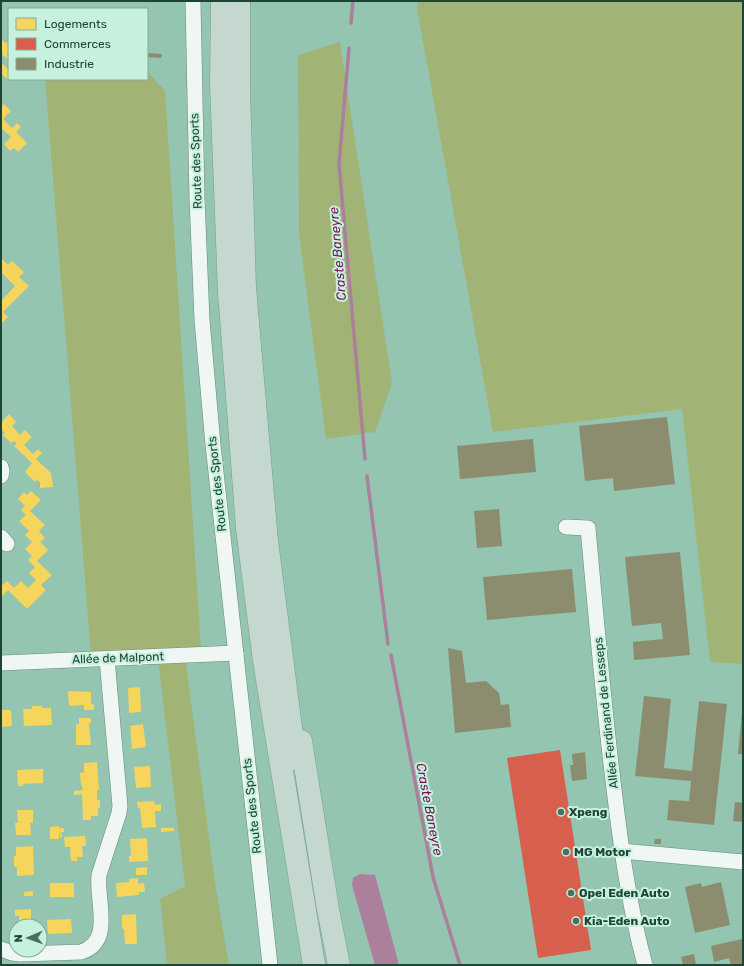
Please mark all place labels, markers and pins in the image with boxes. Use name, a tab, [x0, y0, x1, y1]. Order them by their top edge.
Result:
place label: Xpeng	[569, 805, 607, 819]
marker: Xpeng	[556, 807, 566, 817]
place label: MG Motor	[574, 845, 631, 859]
marker: MG Motor	[561, 847, 571, 857]
place label: Opel Eden Auto	[579, 886, 670, 900]
marker: Opel Eden Auto	[566, 888, 576, 898]
place label: Kia-Eden Auto	[584, 914, 670, 928]
marker: Kia-Eden Auto	[571, 916, 581, 926]

